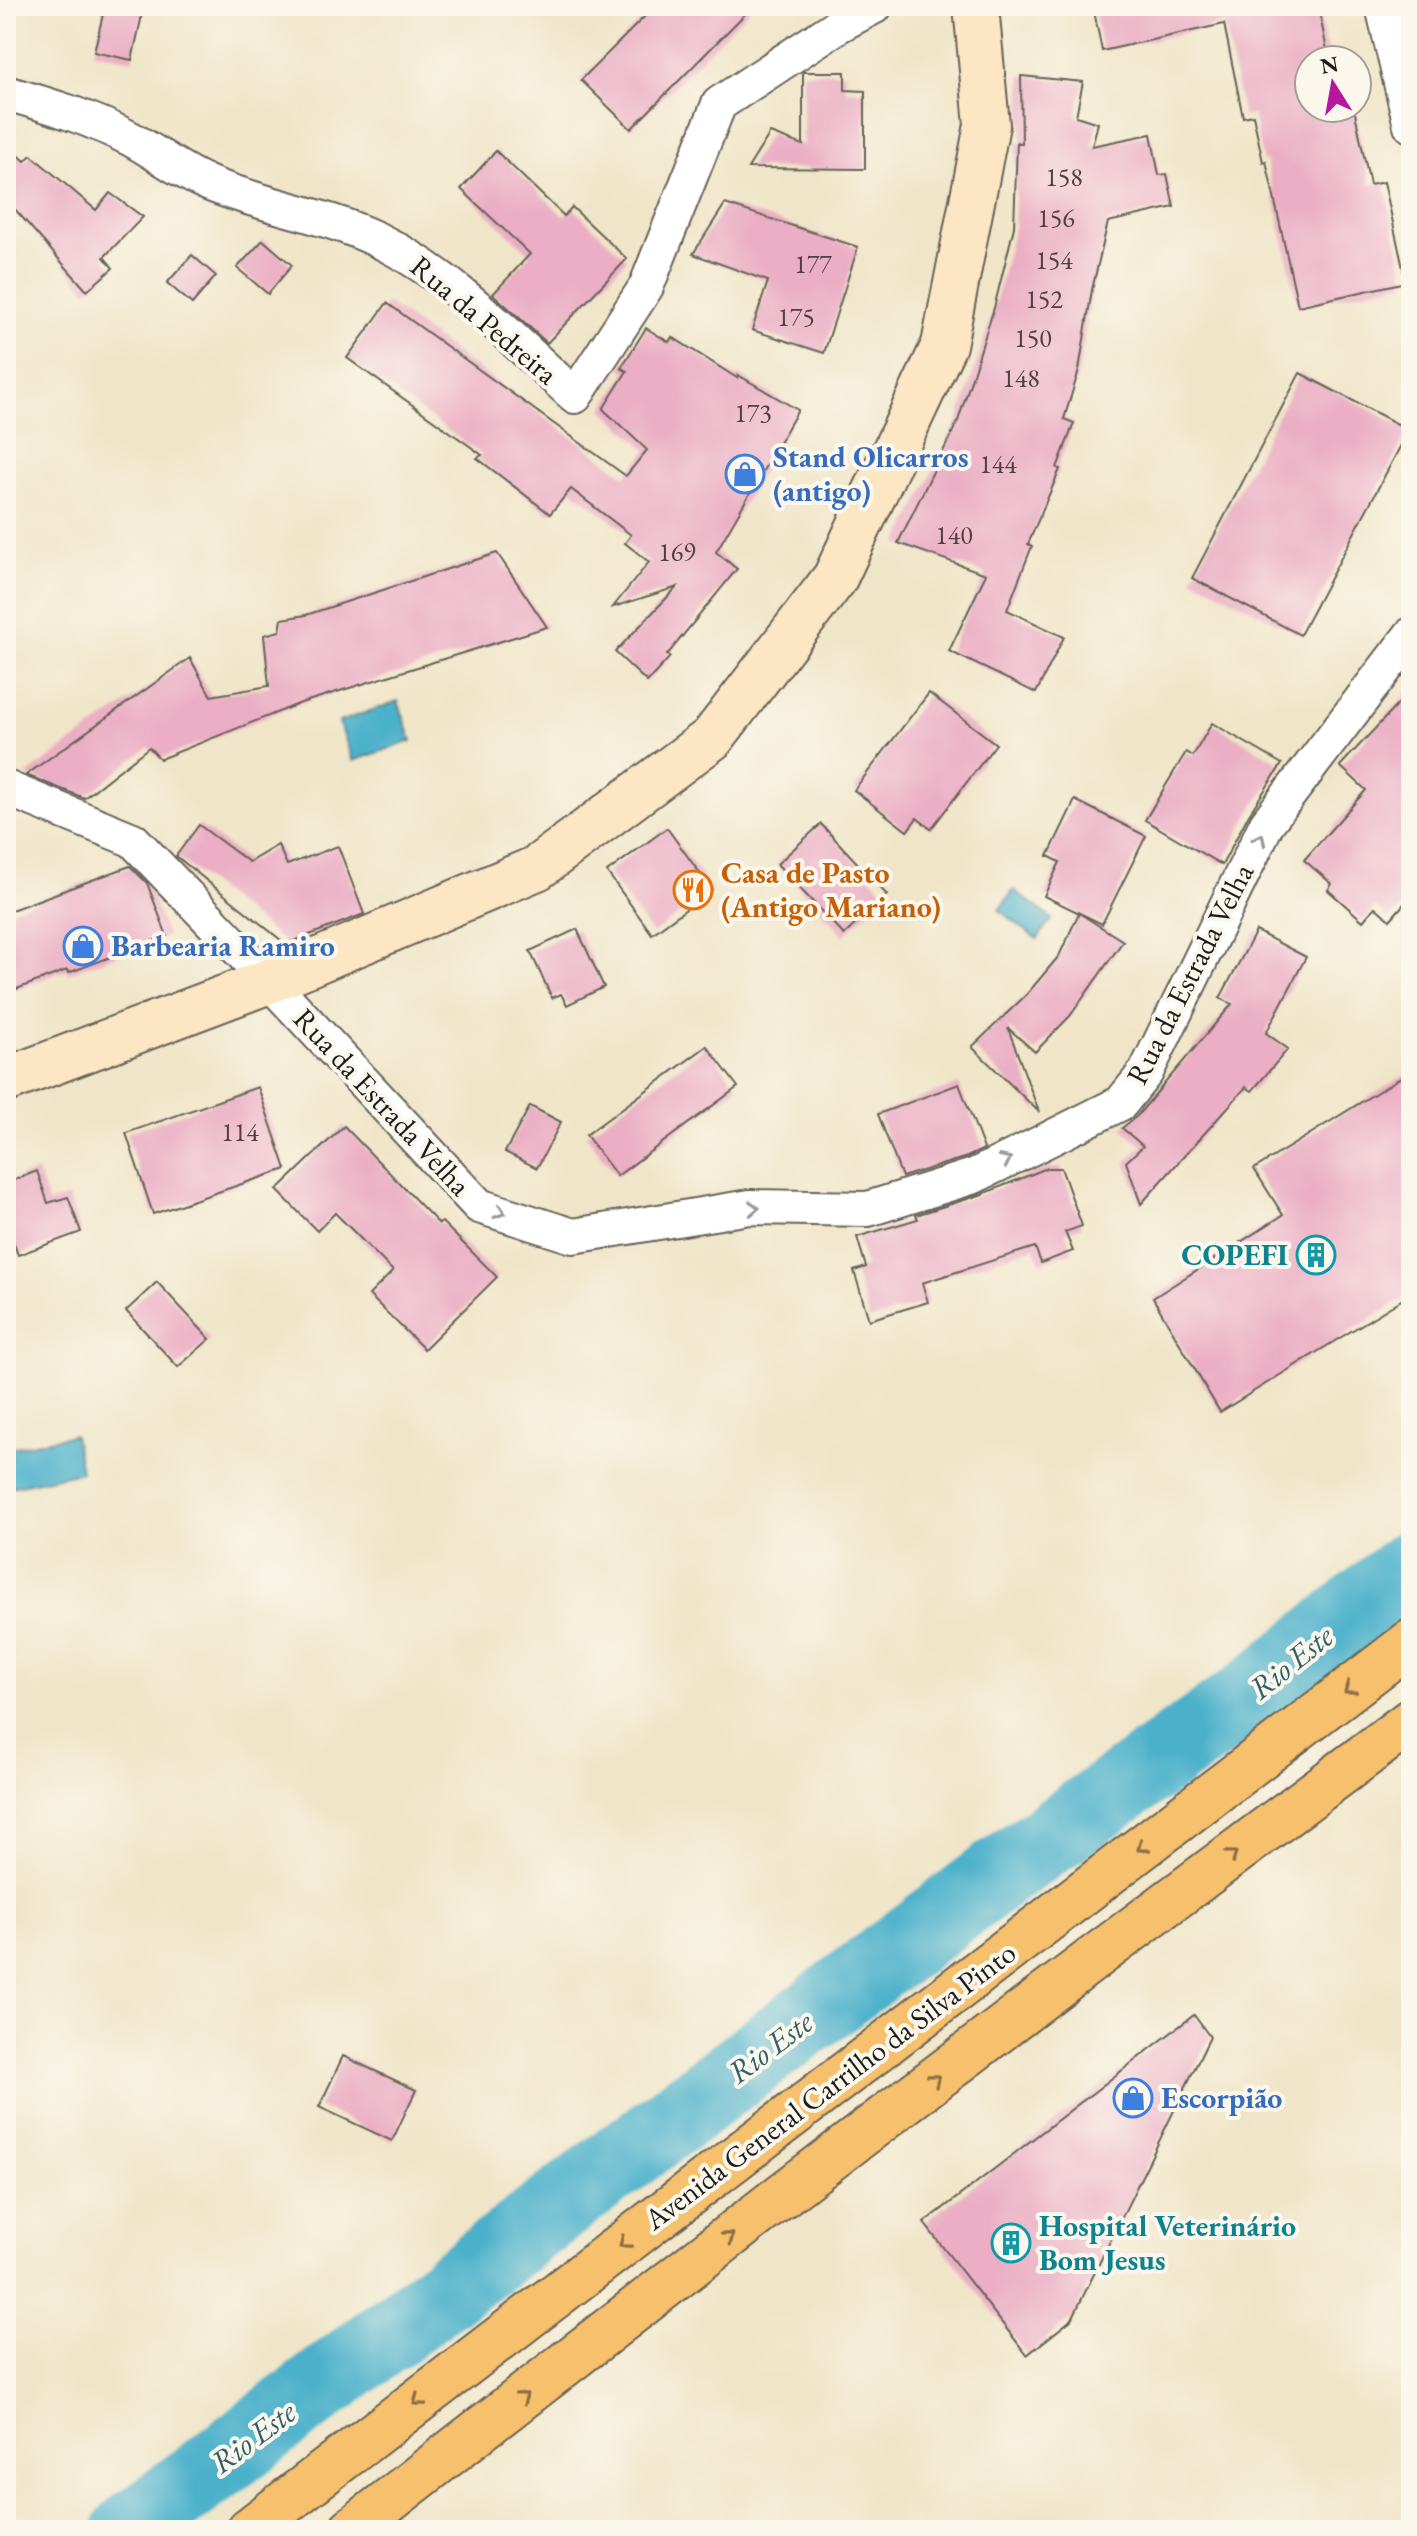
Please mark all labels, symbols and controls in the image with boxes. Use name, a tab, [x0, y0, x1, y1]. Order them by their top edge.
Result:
north arrow	[1293, 44, 1373, 124]
text: N	[1318, 49, 1341, 81]
house number: 158	[1045, 160, 1083, 194]
house number: 156	[1037, 201, 1075, 235]
house number: 154	[1035, 243, 1073, 277]
street label: Rua da Pedreira	[402, 246, 566, 393]
house number: 177	[794, 247, 832, 281]
house number: 152	[1025, 282, 1063, 316]
house number: 175	[777, 300, 815, 334]
house number: 150	[1014, 321, 1052, 355]
house number: 148	[1002, 361, 1040, 395]
house number: 173	[734, 396, 772, 430]
place label: Stand Olicarros (antigo)	[773, 437, 968, 510]
house number: 144	[979, 447, 1017, 481]
shop icon: Stand Olicarros (antigo)	[724, 453, 766, 495]
house number: 140	[935, 518, 973, 552]
house number: 169	[658, 535, 696, 569]
one-way arrow	[1250, 832, 1266, 847]
place label: Casa de Pasto (Antigo Mariano)	[721, 853, 941, 926]
street label: Rua da Estrada Velha	[1117, 857, 1262, 1091]
restaurant icon: Casa de Pasto (Antigo Mariano)	[672, 869, 714, 911]
shop icon: Barbearia Ramiro	[62, 925, 104, 967]
place label: Barbearia Ramiro	[111, 926, 335, 965]
street label: Rua da Estrada Velha	[285, 1000, 479, 1204]
house number: 114	[221, 1115, 259, 1149]
one-way arrow	[997, 1155, 1012, 1170]
one-way arrow	[748, 1199, 761, 1216]
one-way arrow	[492, 1203, 506, 1219]
building icon: COPEFI	[1295, 1234, 1337, 1276]
place label: COPEFI	[1181, 1235, 1288, 1274]
water label: Rio Este	[1240, 1615, 1343, 1709]
one-way arrow	[1343, 1680, 1358, 1694]
one-way arrow	[1137, 1838, 1151, 1852]
one-way arrow	[1223, 1850, 1238, 1864]
street label: Avenida General Carrilho da Silva Pinto	[635, 1933, 1023, 2239]
water label: Rio Este	[719, 2000, 822, 2093]
one-way arrow	[926, 2075, 941, 2089]
shop icon: Escorpião	[1112, 2077, 1154, 2119]
place label: Escorpião	[1161, 2078, 1282, 2117]
place label: Hospital Veterinário Bom Jesus	[1039, 2206, 1296, 2279]
building icon: Hospital Veterinário Bom Jesus	[990, 2222, 1032, 2264]
one-way arrow	[720, 2233, 735, 2247]
one-way arrow	[618, 2234, 633, 2248]
water label: Rio Este	[202, 2390, 305, 2483]
one-way arrow	[412, 2391, 426, 2405]
one-way arrow	[514, 2392, 529, 2406]

